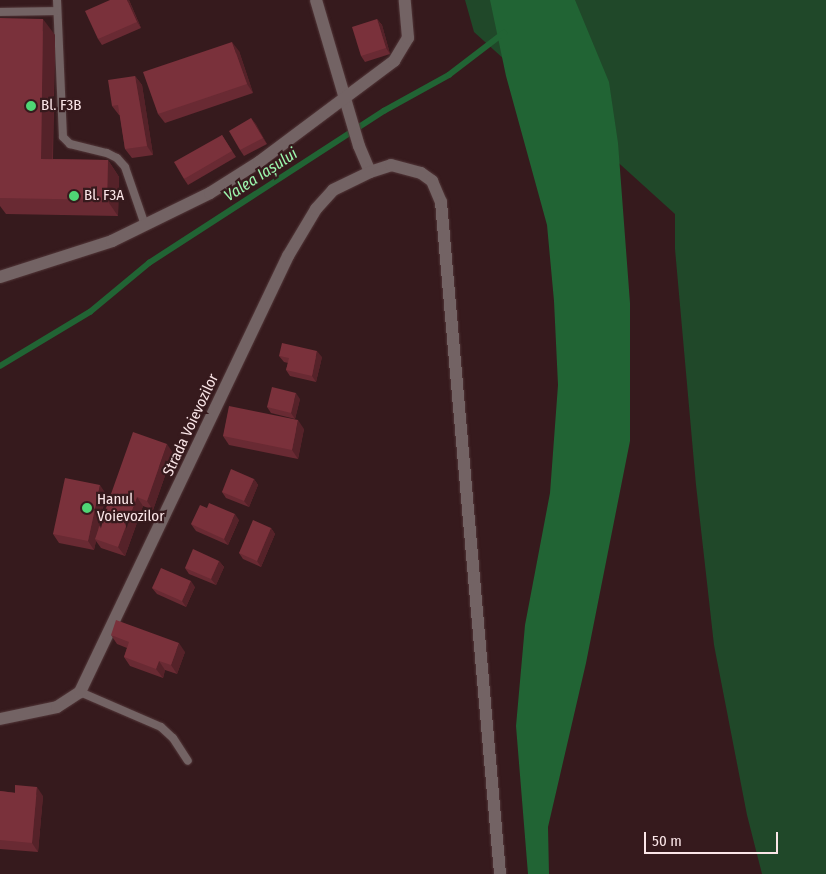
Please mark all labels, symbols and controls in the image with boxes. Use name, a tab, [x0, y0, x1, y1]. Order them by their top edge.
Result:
place label: Bl. F3B	[41, 97, 81, 115]
marker: Bl. F3B	[25, 100, 37, 112]
water label: Valea Iașului	[221, 144, 301, 206]
place label: Bl. F3A	[84, 187, 124, 205]
marker: Bl. F3A	[68, 190, 80, 202]
street label: Strada Voievozilor	[159, 371, 223, 479]
place label: Hanul Voievozilor	[97, 490, 164, 525]
marker: Hanul Voievozilor	[81, 502, 93, 514]
scale bar	[646, 822, 780, 854]
text: 50 m	[652, 832, 682, 850]

